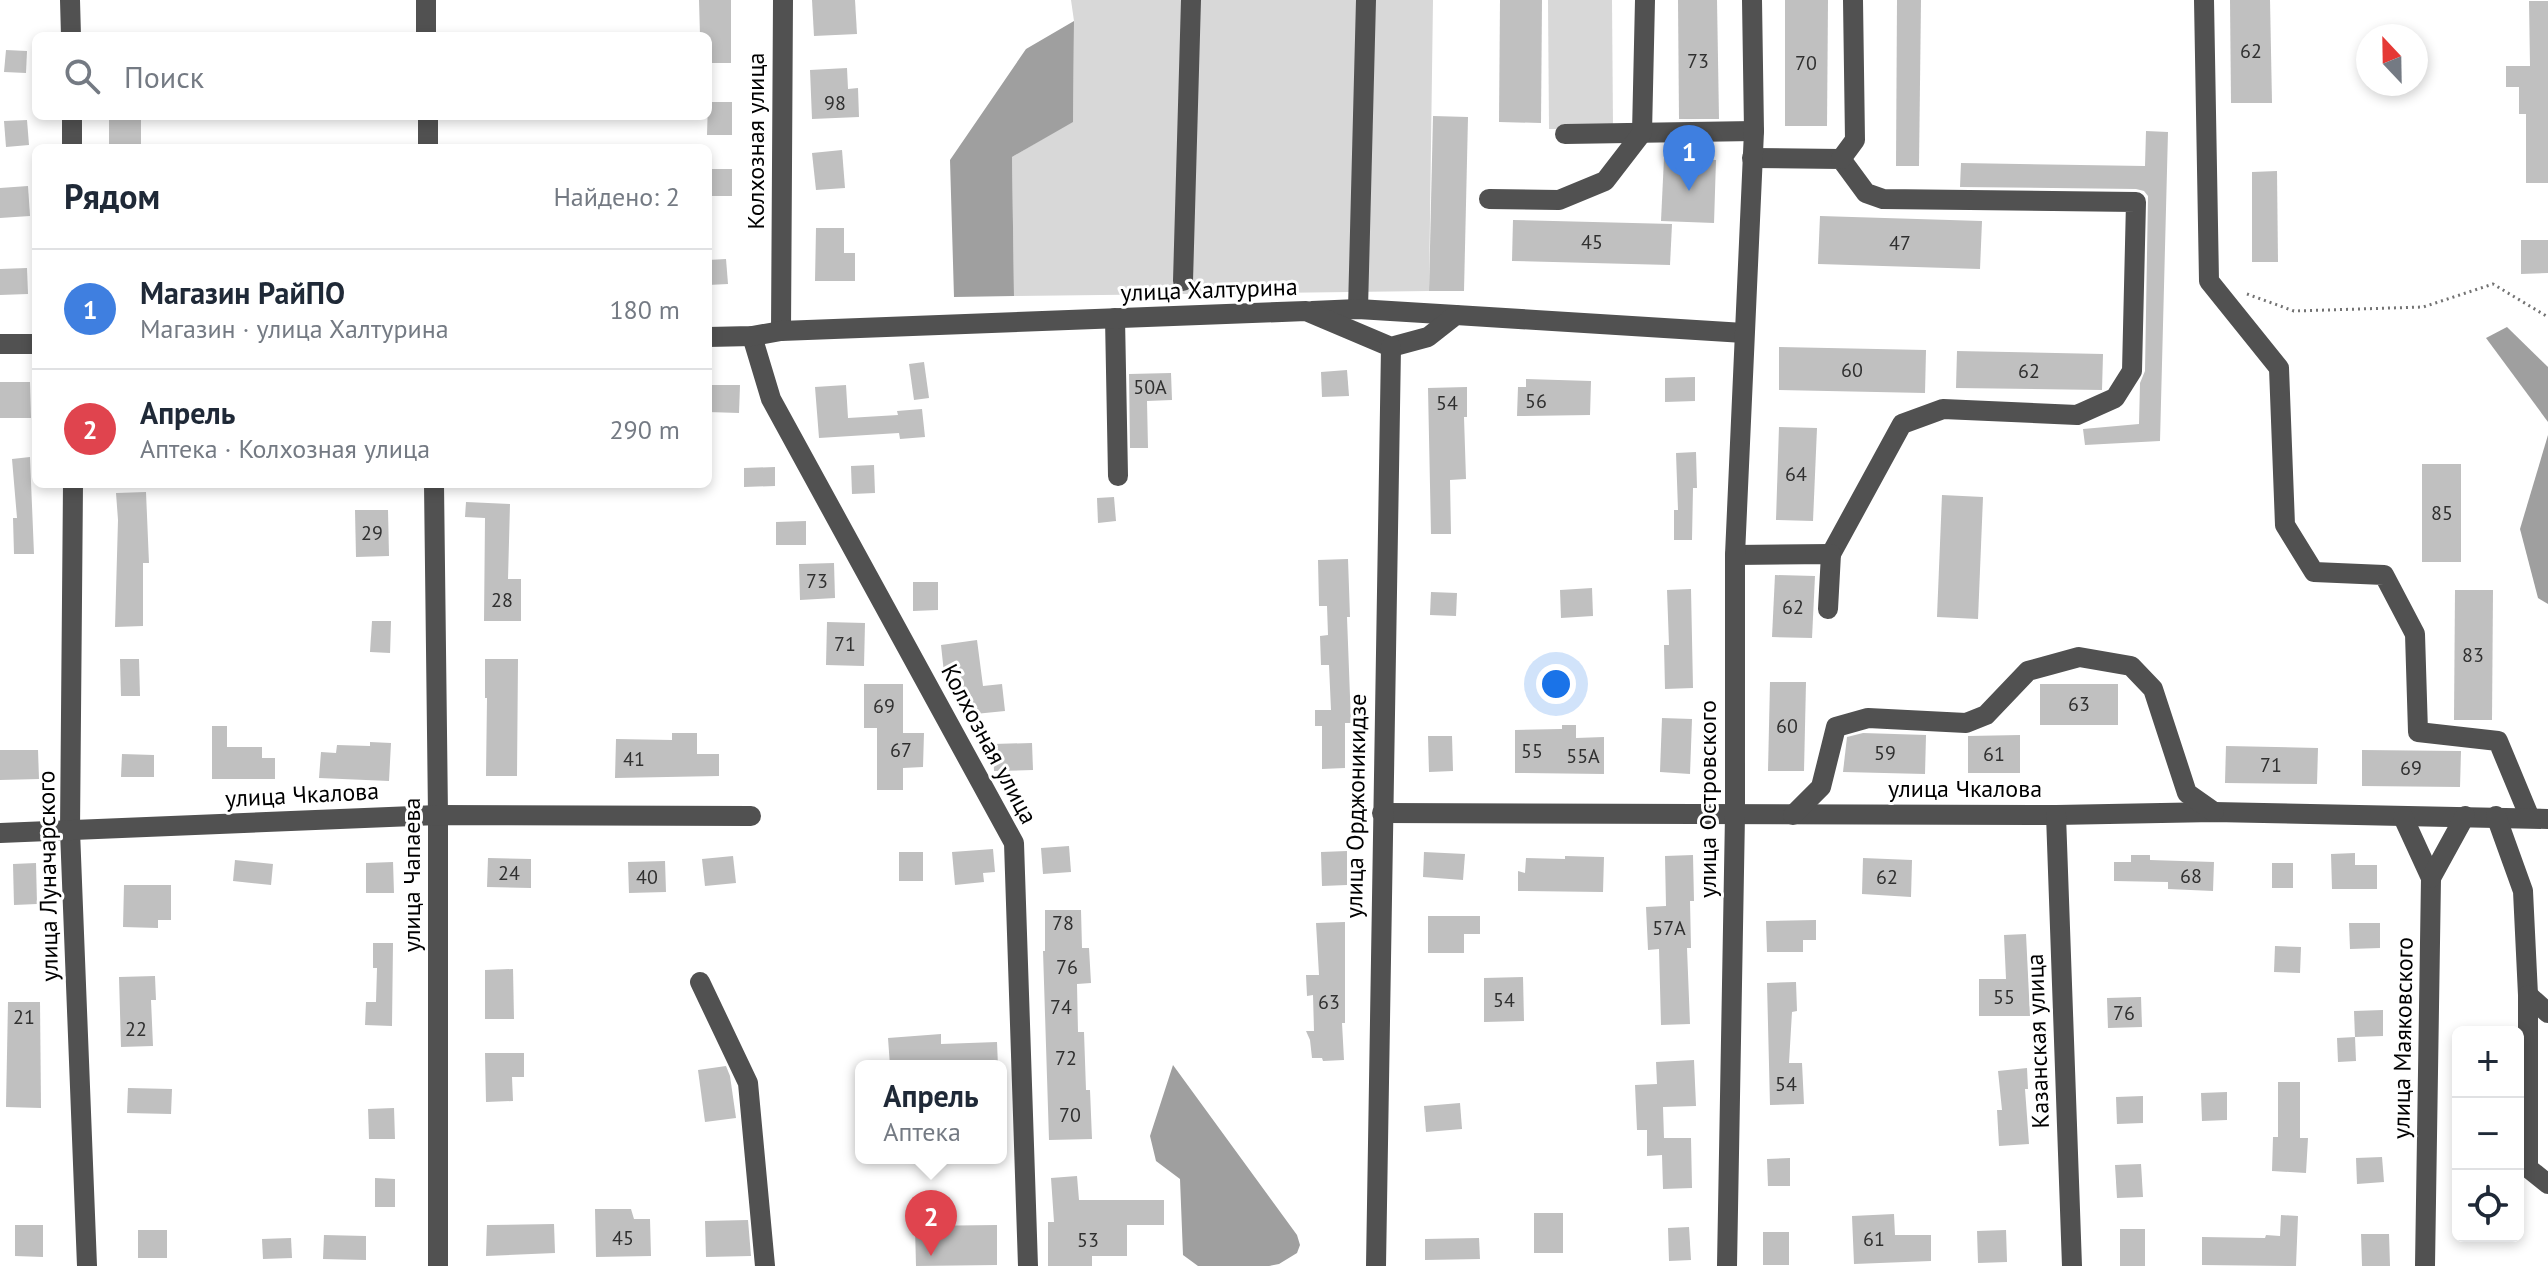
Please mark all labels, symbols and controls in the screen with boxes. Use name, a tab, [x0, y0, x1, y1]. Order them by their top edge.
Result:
north arrow	[2356, 24, 2428, 96]
search box	[32, 32, 712, 120]
house number: 62	[2240, 38, 2262, 64]
house number: 73	[1687, 48, 1709, 74]
house number: 70	[1795, 50, 1817, 76]
street label: Колхозная улица	[740, 53, 771, 229]
icon: search	[60, 54, 104, 98]
text: Поиск	[124, 57, 204, 96]
house number: 98	[824, 90, 846, 116]
pin: 1	[1663, 125, 1715, 191]
text: Рядом	[64, 174, 160, 218]
text: Найдено: 2	[553, 180, 680, 213]
house number: 45	[1581, 229, 1603, 255]
house number: 47	[1889, 230, 1911, 256]
street label: улица Халтурина	[1120, 271, 1298, 308]
text: Магазин РайПО	[140, 273, 345, 312]
text: 1	[83, 293, 97, 326]
text: 180 m	[609, 293, 680, 326]
text: Магазин · улица Халтурина	[140, 312, 449, 345]
house number: 60	[1841, 357, 1863, 383]
house number: 62	[2018, 358, 2040, 384]
house number: 50А	[1133, 374, 1167, 400]
house number: 56	[1525, 388, 1547, 414]
house number: 54	[1436, 390, 1458, 416]
text: Апрель	[140, 393, 235, 432]
text: 2	[83, 413, 97, 446]
text: 290 m	[609, 413, 680, 446]
text: Аптека · Колхозная улица	[140, 432, 430, 465]
house number: 64	[1785, 461, 1807, 487]
house number: 85	[2431, 500, 2453, 526]
house number: 29	[361, 520, 383, 546]
house number: 73	[806, 568, 828, 594]
house number: 28	[491, 587, 513, 613]
house number: 62	[1782, 594, 1804, 620]
house number: 71	[834, 631, 856, 657]
house number: 83	[2462, 642, 2484, 668]
street label: Колхозная улица	[934, 658, 1045, 829]
your location	[1536, 664, 1576, 704]
house number: 63	[2068, 691, 2090, 717]
house number: 69	[873, 693, 895, 719]
street label: улица Орджоникидзе	[1338, 693, 1373, 919]
street label: улица Островского	[1692, 700, 1723, 898]
house number: 60	[1776, 713, 1798, 739]
house number: 67	[890, 737, 912, 763]
house number: 55	[1521, 738, 1543, 764]
house number: 59	[1874, 740, 1896, 766]
house number: 61	[1983, 741, 2005, 767]
house number: 55А	[1566, 743, 1600, 769]
house number: 41	[623, 746, 645, 772]
house number: 71	[2260, 752, 2282, 778]
house number: 69	[2400, 755, 2422, 781]
street label: улица Луначарского	[30, 770, 65, 982]
street label: улица Чкалова	[1888, 773, 2042, 804]
street label: улица Чкалова	[224, 775, 380, 814]
street label: улица Чапаева	[396, 798, 427, 952]
house number: 24	[498, 860, 520, 886]
house number: 68	[2180, 863, 2202, 889]
house number: 40	[636, 864, 658, 890]
house number: 62	[1876, 864, 1898, 890]
house number: 78	[1052, 910, 1074, 936]
house number: 57А	[1652, 915, 1686, 941]
street label: улица Маяковского	[2385, 937, 2420, 1139]
street label: Казанская улица	[2019, 953, 2056, 1129]
house number: 76	[1056, 954, 1078, 980]
house number: 55	[1993, 984, 2015, 1010]
house number: 54	[1493, 987, 1515, 1013]
house number: 63	[1318, 989, 1340, 1015]
house number: 74	[1050, 994, 1072, 1020]
house number: 76	[2113, 1000, 2135, 1026]
house number: 21	[13, 1004, 35, 1030]
house number: 22	[125, 1016, 147, 1042]
map controls	[2452, 1026, 2524, 1242]
button: +	[2452, 1026, 2524, 1098]
house number: 72	[1055, 1045, 1077, 1071]
popup	[855, 1060, 1007, 1164]
house number: 54	[1775, 1071, 1797, 1097]
text: Апрель	[883, 1076, 979, 1115]
button: −	[2452, 1098, 2524, 1170]
house number: 70	[1059, 1102, 1081, 1128]
text: Аптека	[883, 1115, 961, 1148]
button: locate	[2452, 1170, 2524, 1242]
pin: 2	[905, 1190, 957, 1256]
house number: 45	[612, 1225, 634, 1251]
house number: 61	[1863, 1226, 1885, 1252]
house number: 53	[1077, 1227, 1099, 1253]

